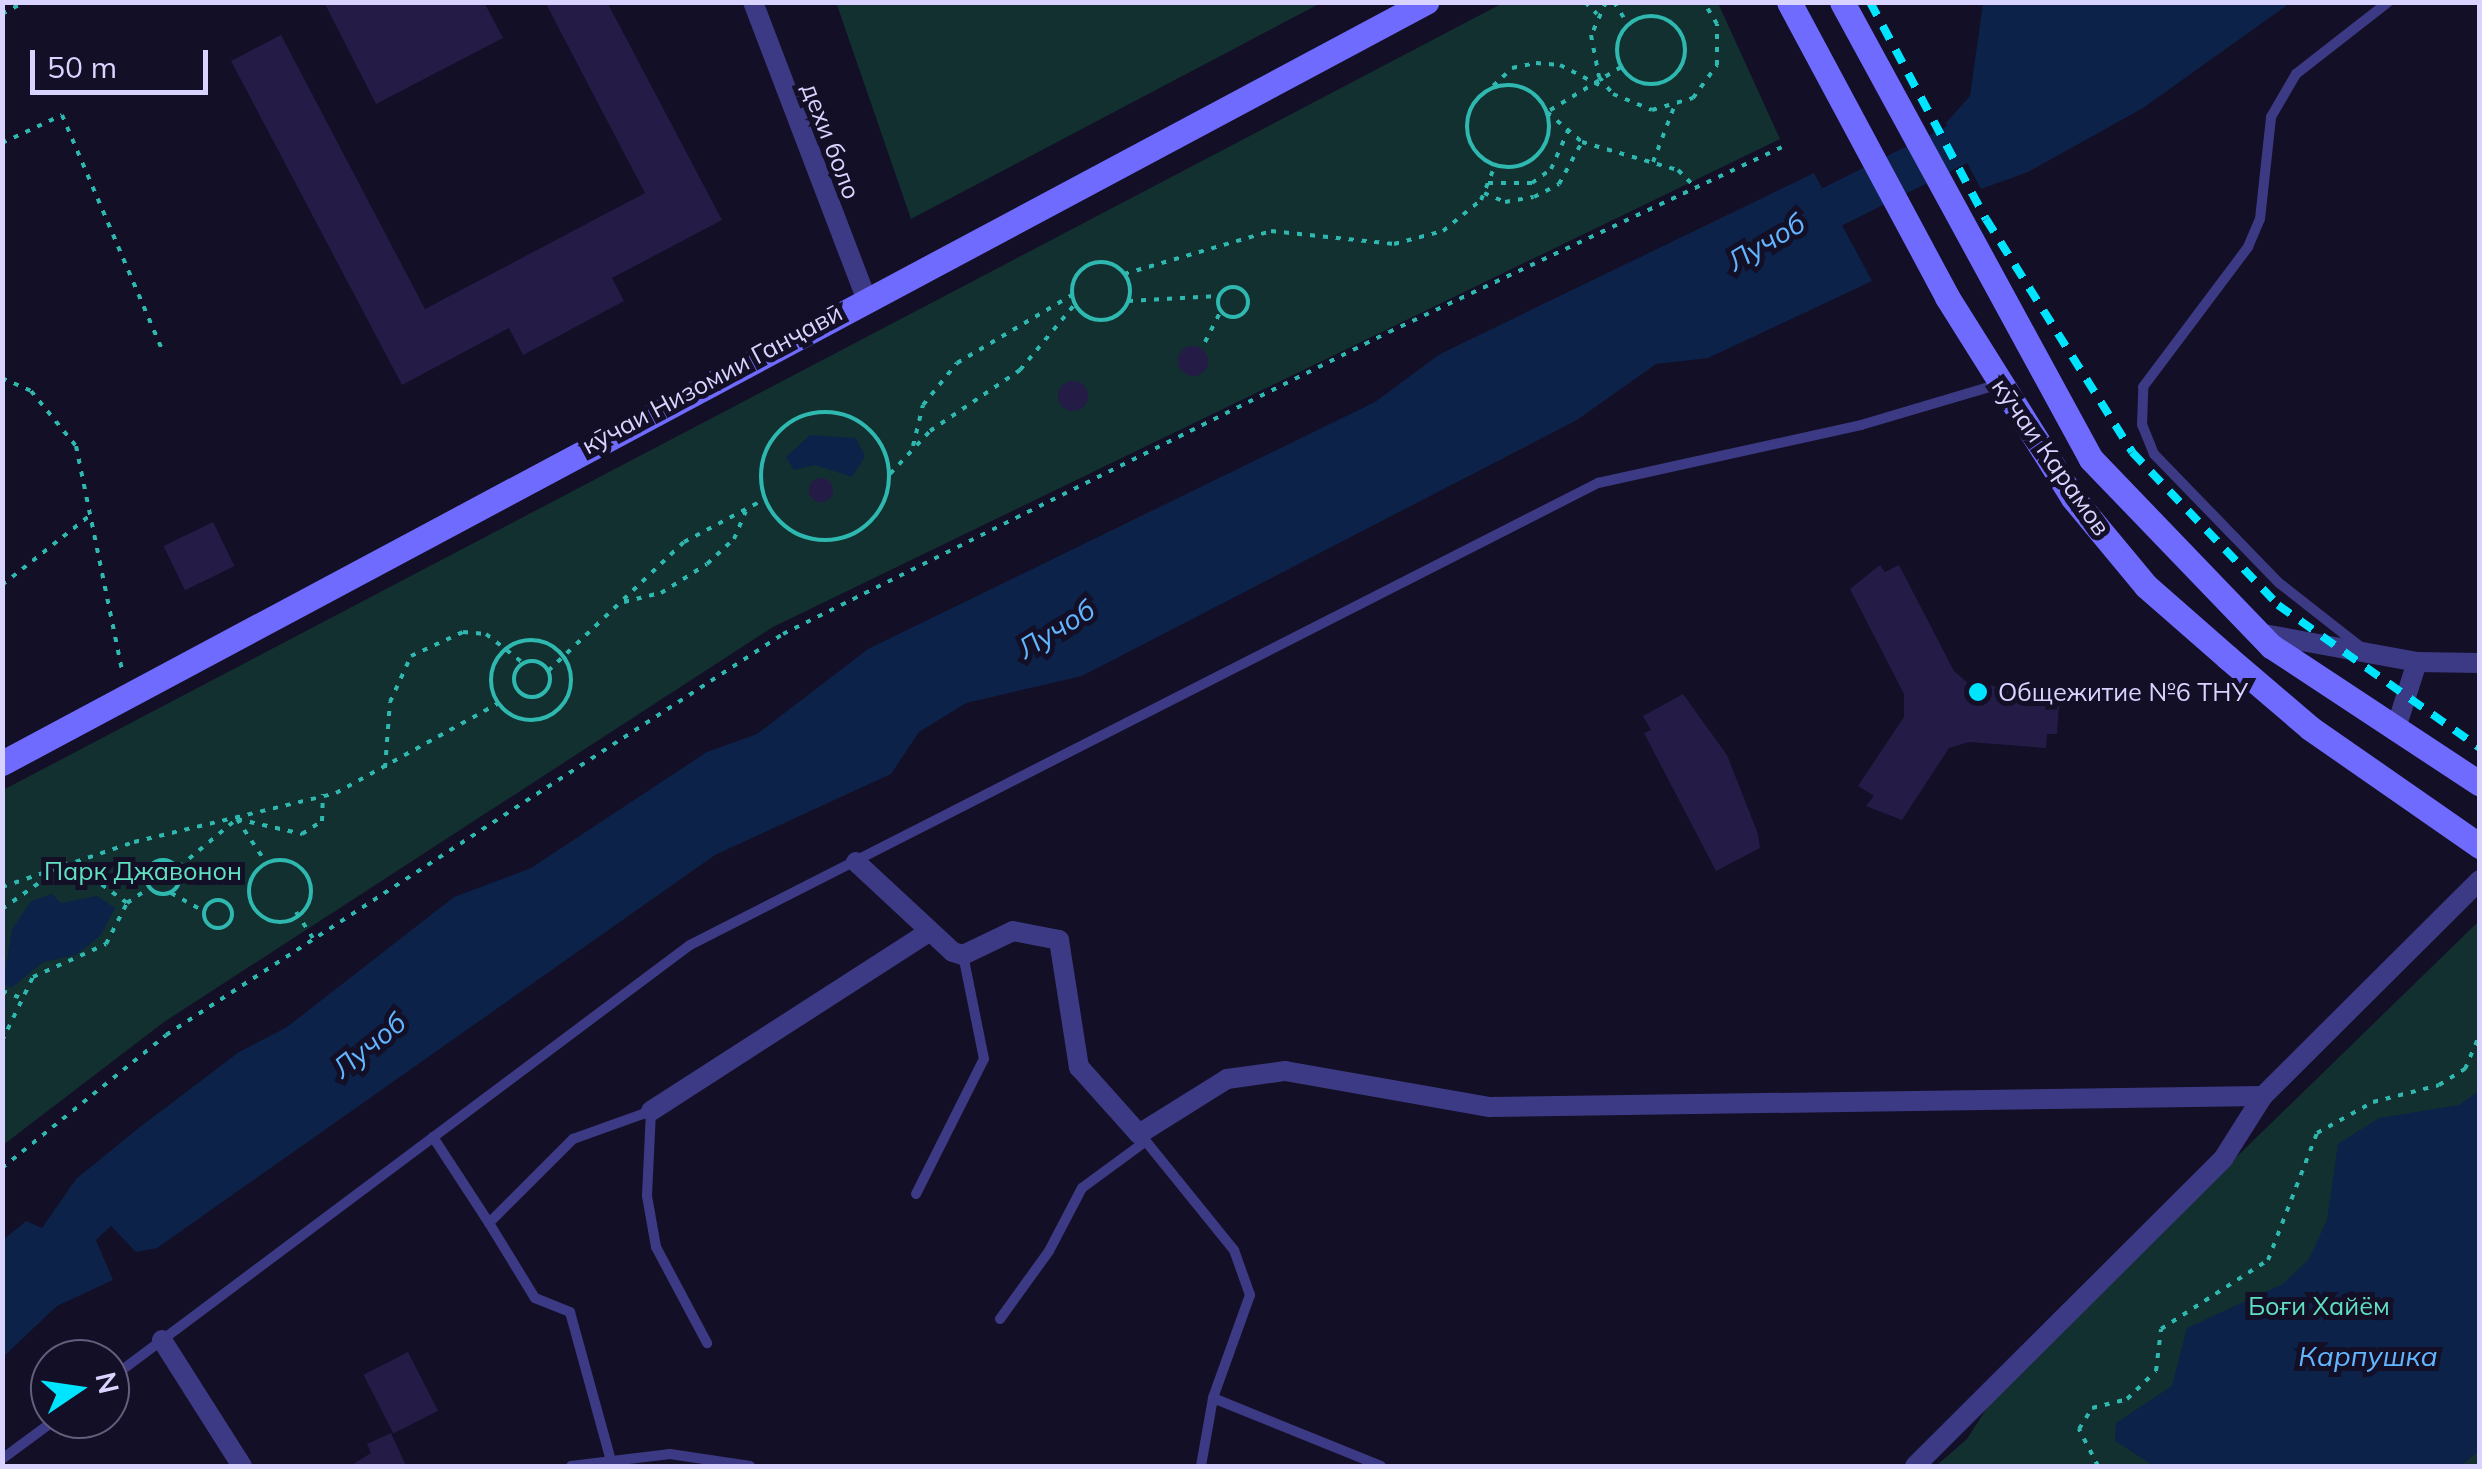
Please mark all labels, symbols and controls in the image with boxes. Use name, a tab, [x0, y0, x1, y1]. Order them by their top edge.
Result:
scale bar	[35, 30, 212, 92]
text: 50 m	[47, 48, 117, 86]
street label: дехи боло	[795, 79, 867, 203]
water label: Лучоб	[1721, 206, 1811, 278]
street label: кӯчаи Низомии Ганҷавӣ	[577, 297, 847, 461]
street label: кӯчаи Карамов	[1986, 373, 2116, 541]
water label: Лучоб	[1011, 592, 1101, 666]
place label: Общежитие №6 ТНУ	[1998, 677, 2248, 707]
marker: Общежитие №6 ТНУ	[1967, 681, 1989, 703]
park label: Парк Джавонон	[44, 856, 242, 886]
water label: Лучоб	[325, 1005, 413, 1085]
park label: Боғи Хайём	[2248, 1291, 2390, 1321]
north arrow	[30, 1339, 130, 1439]
water label: Карпушка	[2298, 1339, 2438, 1373]
text: N	[88, 1368, 127, 1397]

